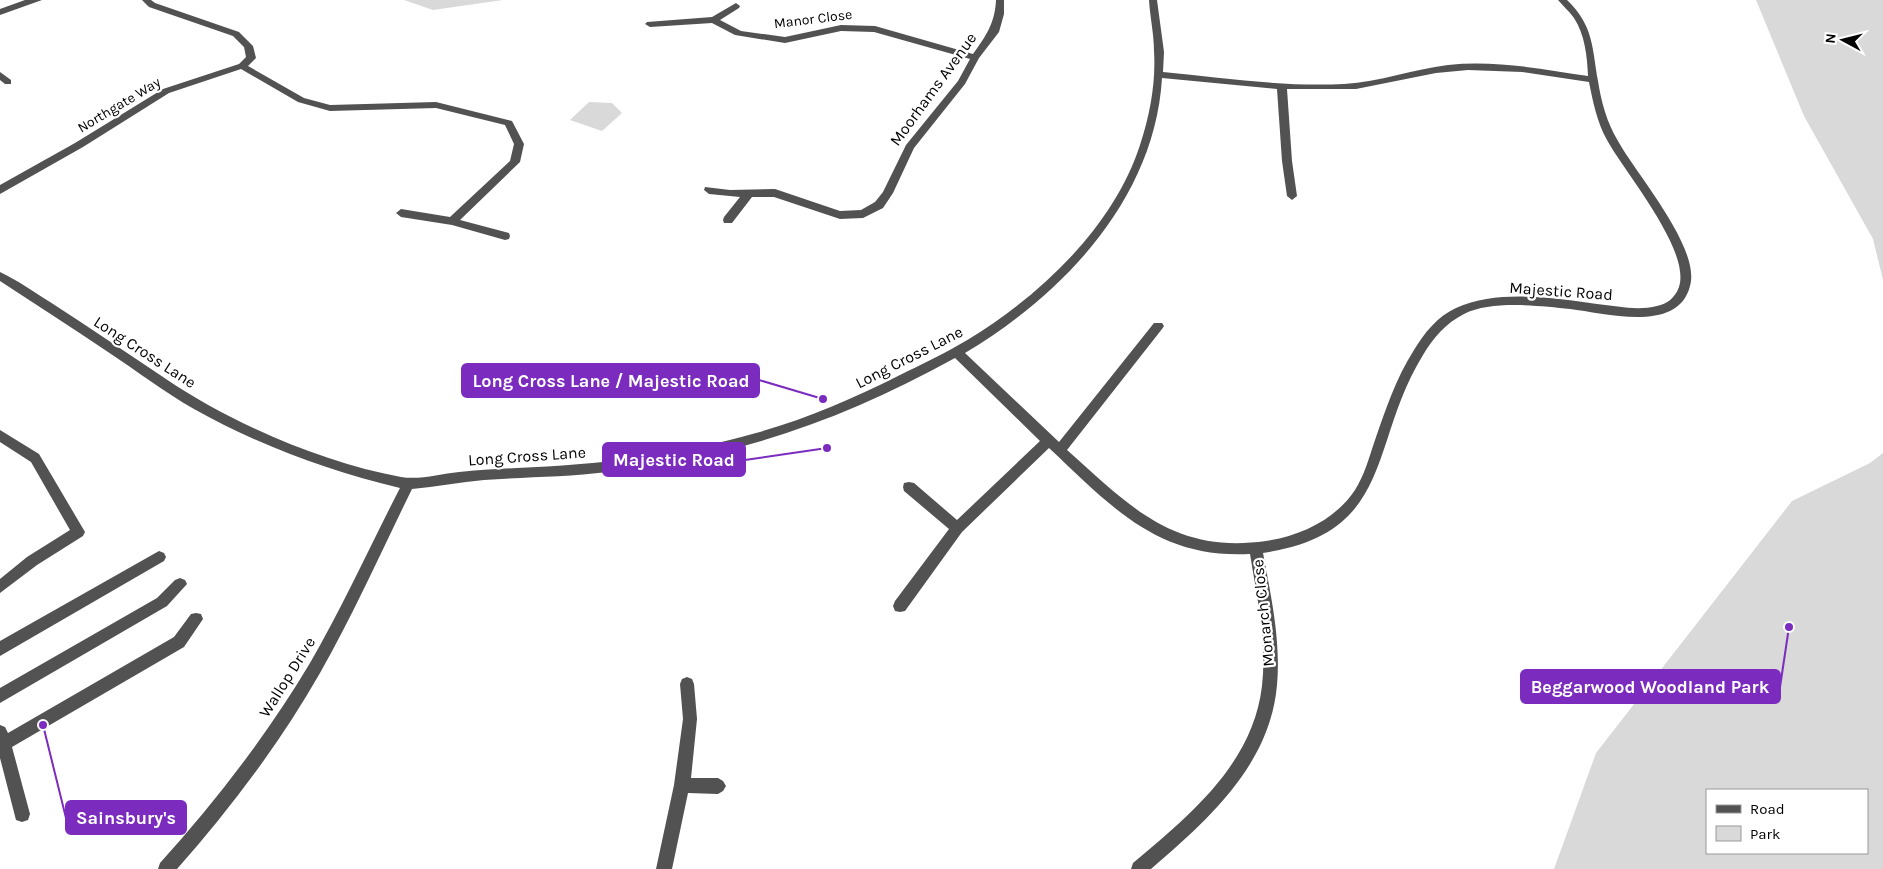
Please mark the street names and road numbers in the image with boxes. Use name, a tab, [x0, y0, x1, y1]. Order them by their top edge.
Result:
street label: Manor Close	[773, 6, 853, 32]
street label: Moorhams Avenue	[886, 29, 980, 149]
street label: Northgate Way	[74, 73, 164, 136]
street label: Majestic Road	[1509, 278, 1613, 304]
street label: Long Cross Lane	[90, 312, 200, 392]
street label: Long Cross Lane	[852, 322, 966, 392]
street label: Long Cross Lane	[468, 442, 586, 470]
street label: Monarch Close	[1248, 558, 1278, 668]
street label: Wallop Drive	[255, 633, 319, 721]

